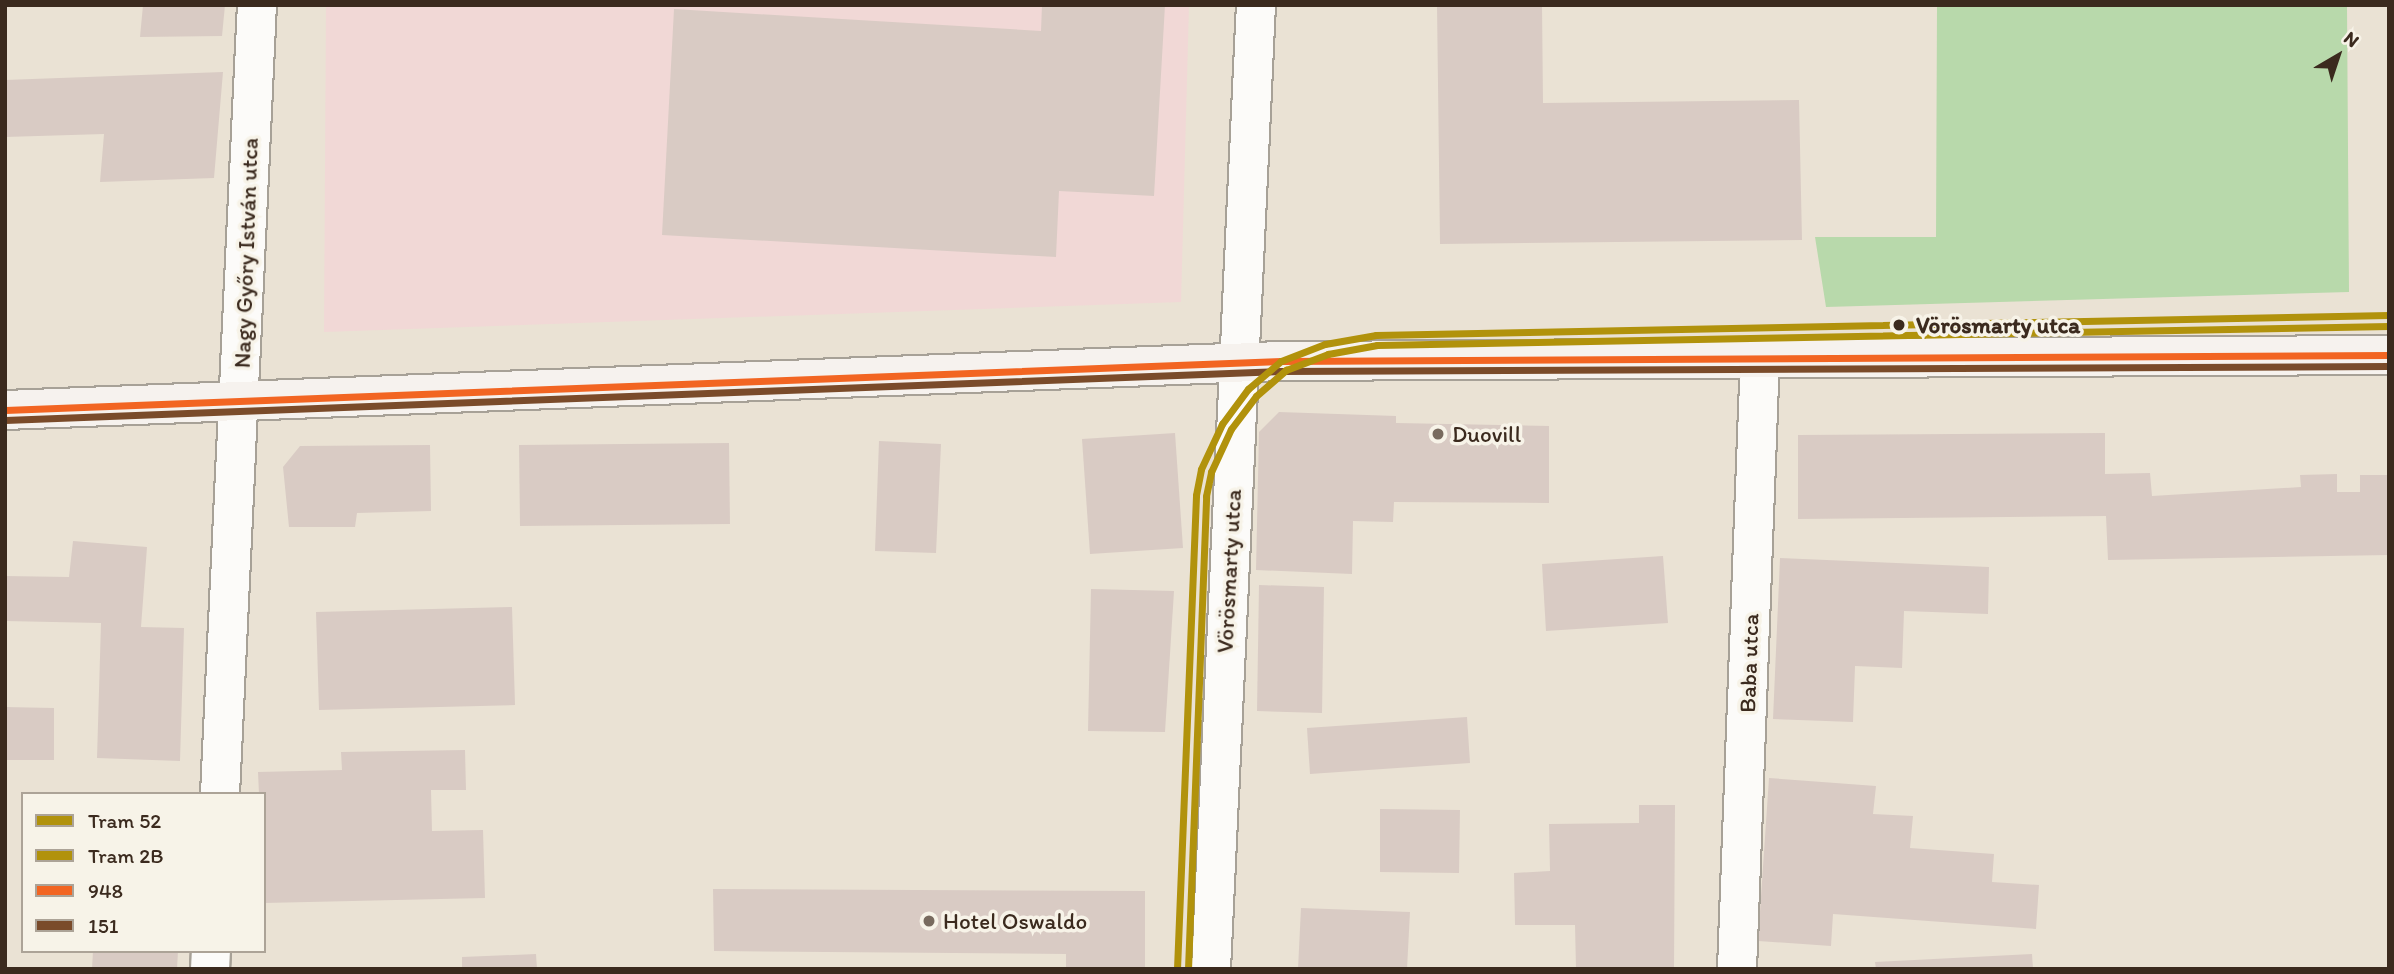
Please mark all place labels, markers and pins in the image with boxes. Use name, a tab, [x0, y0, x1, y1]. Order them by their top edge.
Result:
place label: Vörösmarty utca	[1916, 311, 2080, 339]
marker: Vörösmarty utca	[1888, 314, 1910, 336]
place label: Duovill	[1452, 420, 1521, 448]
marker: Duovill	[1430, 426, 1446, 442]
place label: Hotel Oswaldo	[943, 907, 1087, 935]
marker: Hotel Oswaldo	[921, 913, 937, 929]

